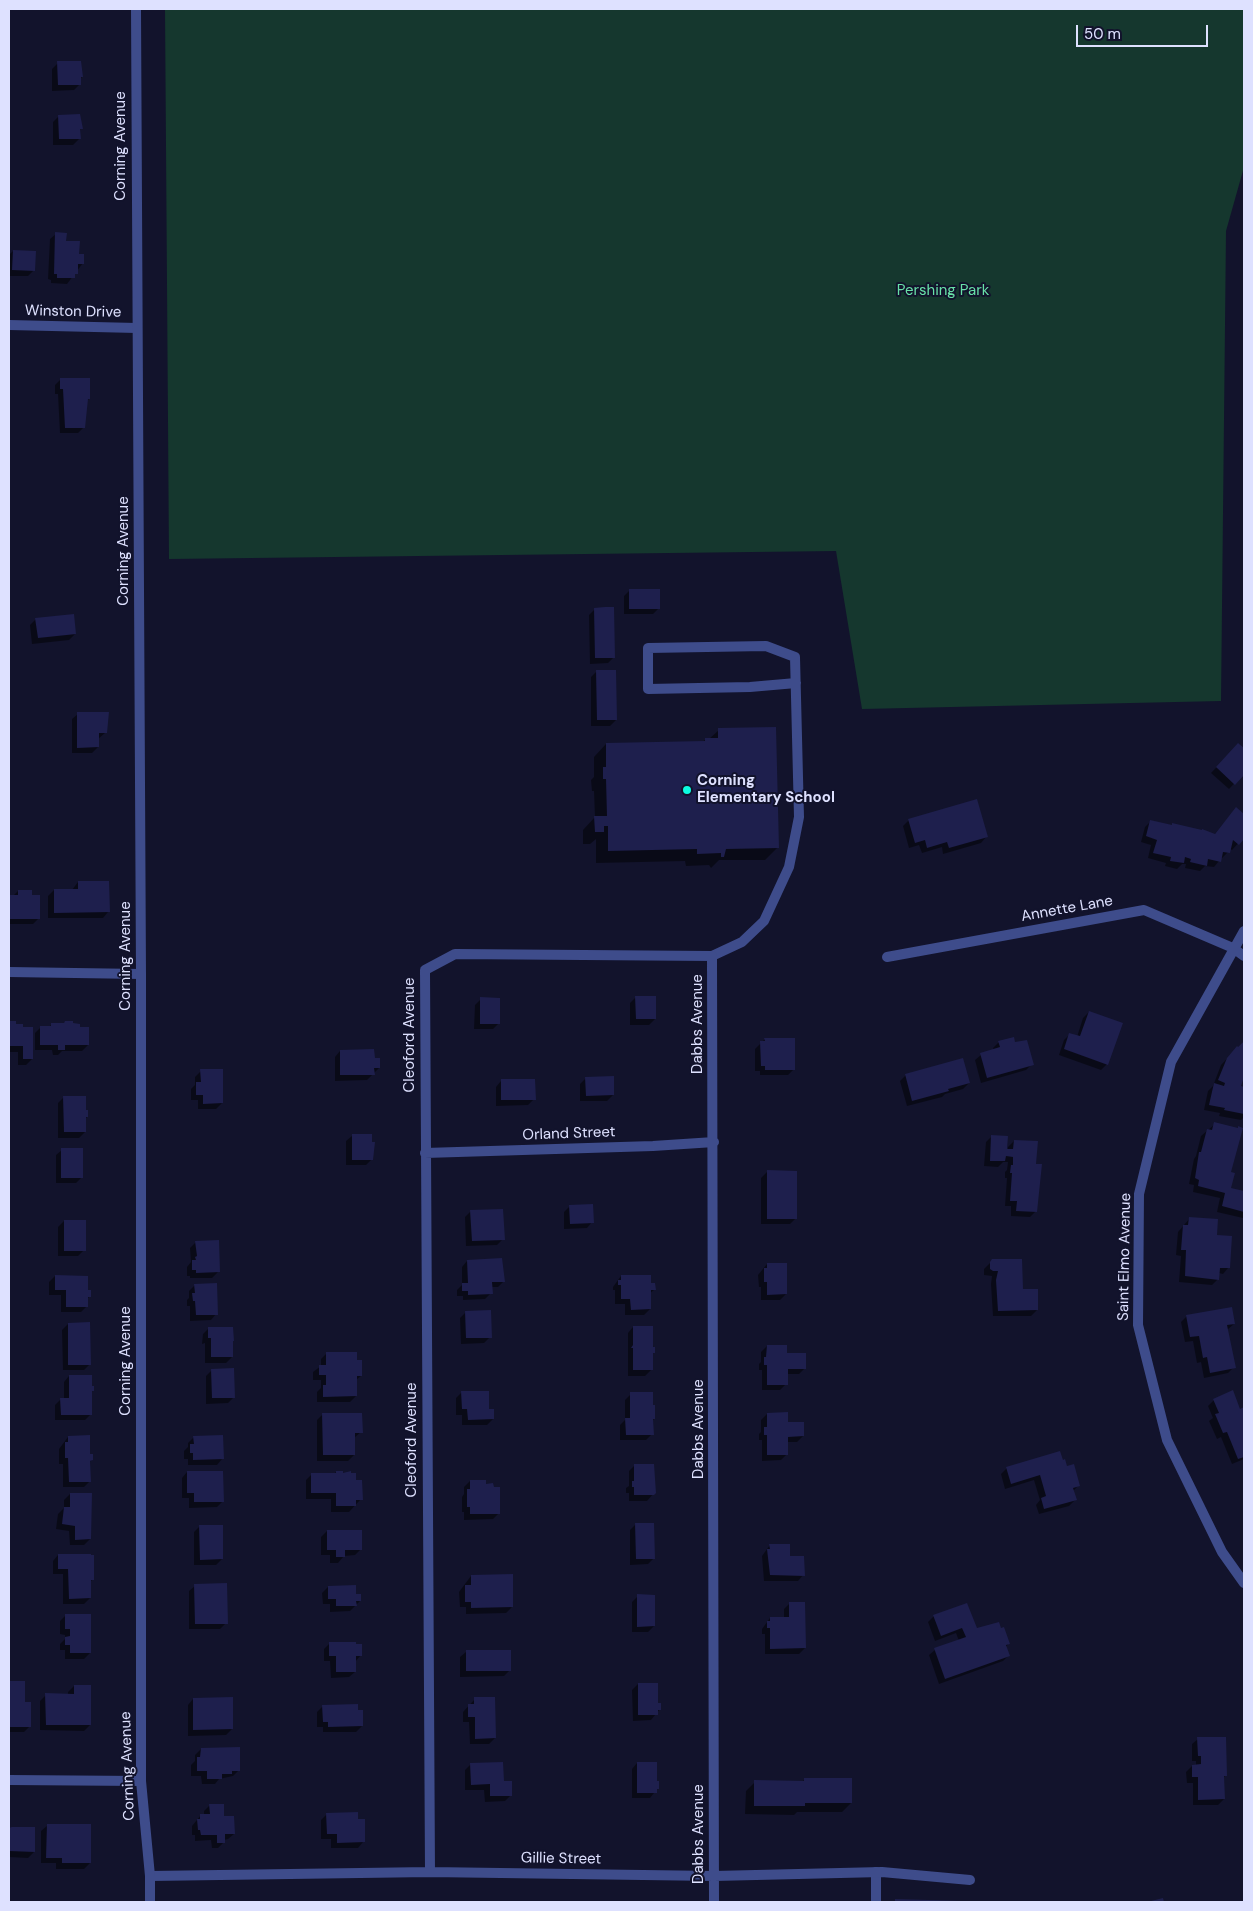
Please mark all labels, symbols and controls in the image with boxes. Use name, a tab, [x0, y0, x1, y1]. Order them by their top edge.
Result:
scale bar	[1078, 15, 1210, 47]
text: 50 m	[1084, 24, 1121, 44]
street label: Corning Avenue	[112, 91, 130, 201]
park label: Pershing Park	[897, 282, 989, 300]
street label: Winston Drive	[25, 302, 121, 322]
street label: Corning Avenue	[115, 496, 133, 606]
place label: Corning Elementary School	[697, 772, 835, 807]
marker: Corning Elementary School	[681, 784, 693, 796]
street label: Annette Lane	[1020, 892, 1114, 926]
street label: Corning Avenue	[117, 901, 135, 1011]
street label: Dabbs Avenue	[689, 974, 707, 1074]
street label: Cleoford Avenue	[401, 978, 419, 1092]
street label: Orland Street	[522, 1123, 616, 1145]
street label: Saint Elmo Avenue	[1115, 1193, 1135, 1321]
street label: Corning Avenue	[117, 1306, 135, 1416]
street label: Dabbs Avenue	[690, 1379, 708, 1479]
street label: Cleoford Avenue	[403, 1383, 421, 1497]
street label: Corning Avenue	[117, 1711, 139, 1821]
street label: Dabbs Avenue	[690, 1784, 708, 1884]
street label: Gillie Street	[521, 1849, 601, 1869]

